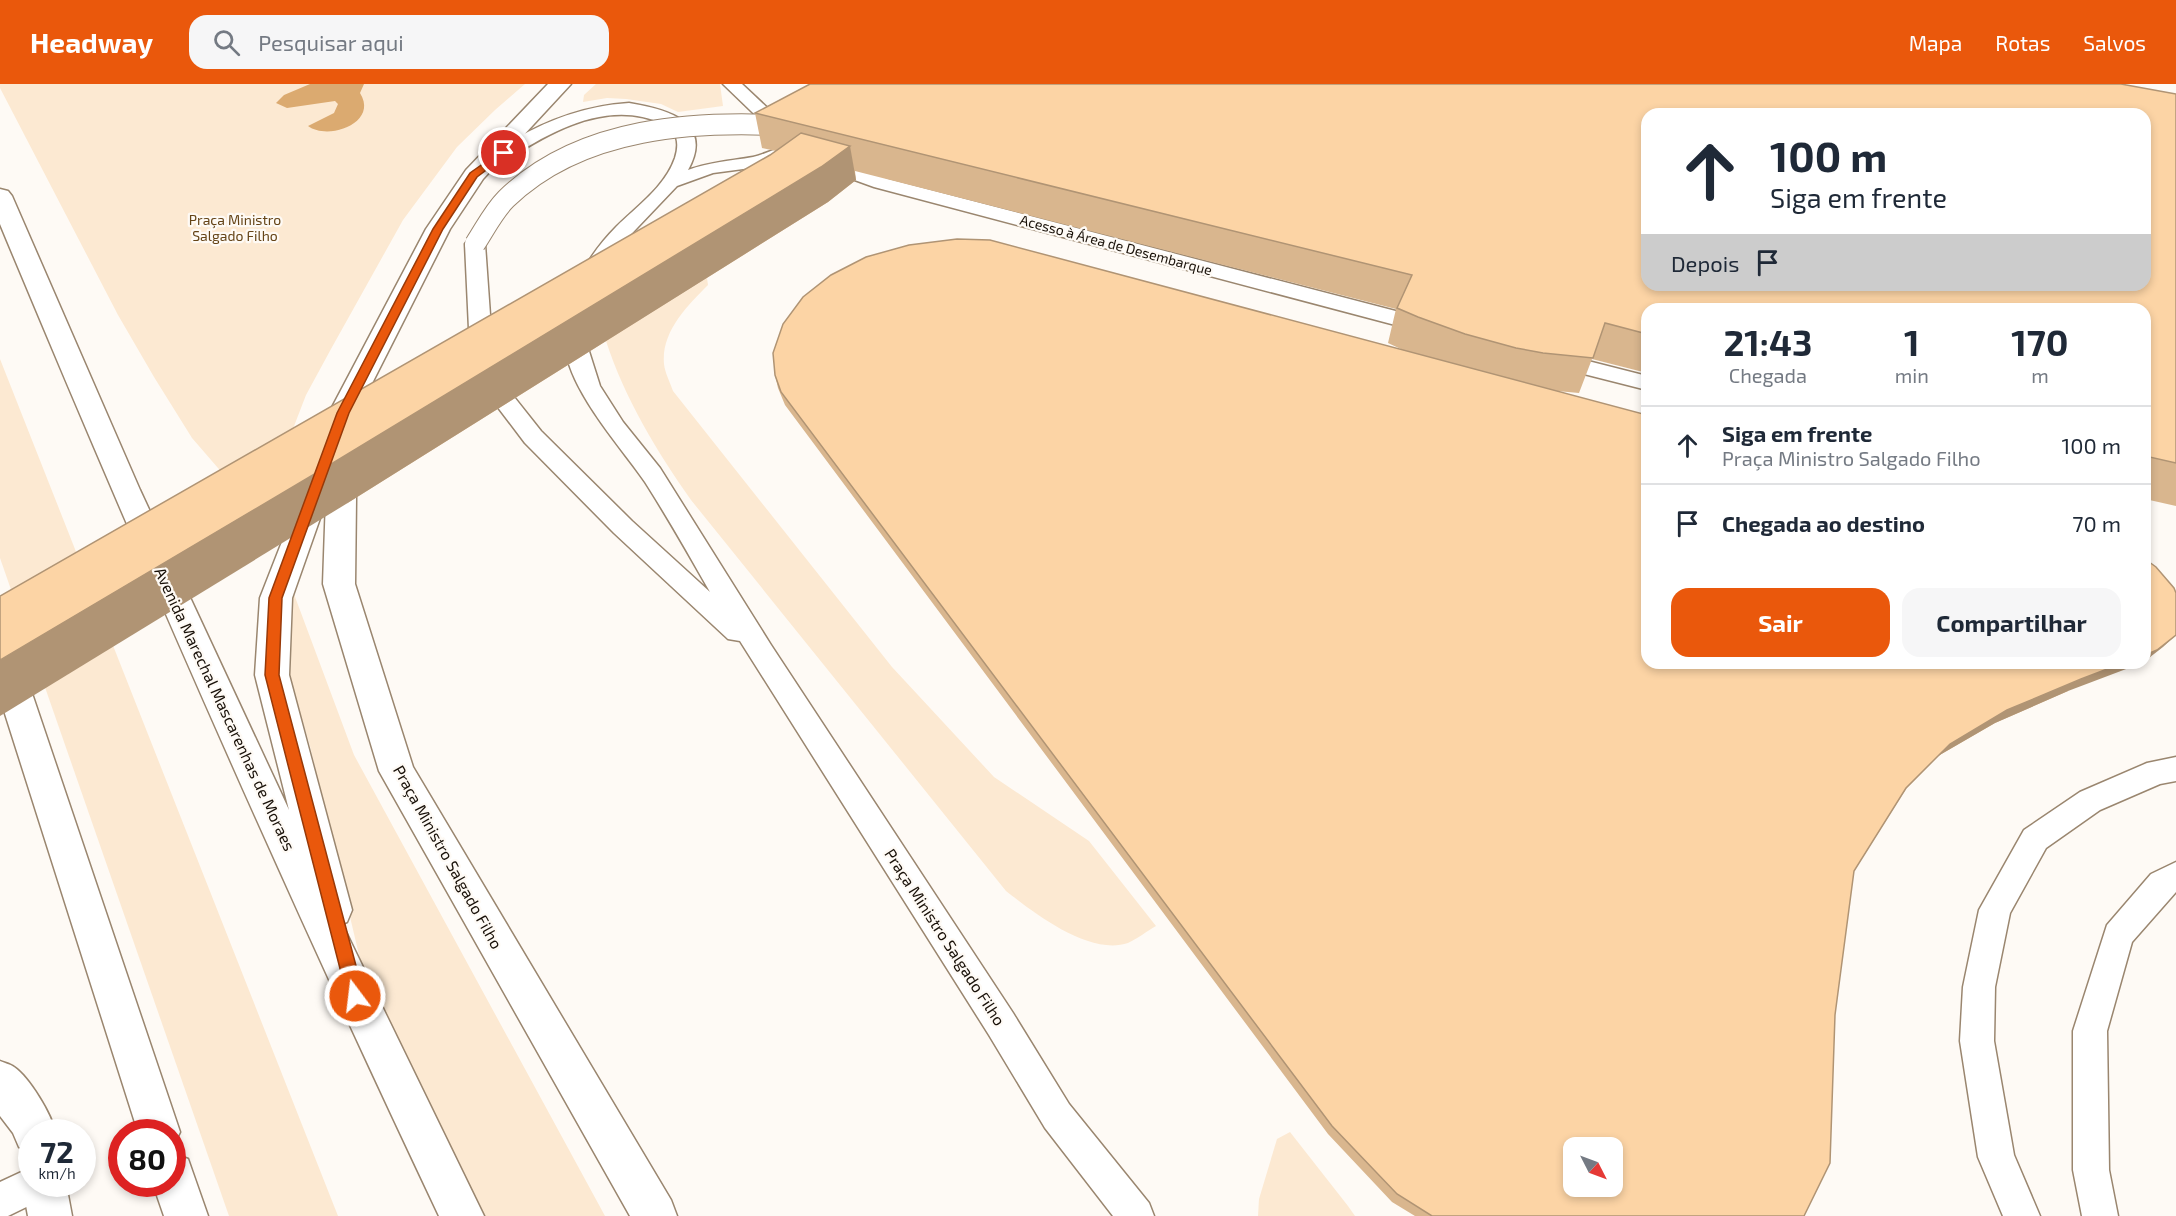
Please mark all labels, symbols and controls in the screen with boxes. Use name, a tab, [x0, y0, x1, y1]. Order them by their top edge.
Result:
search box	[189, 15, 609, 69]
text: Headway	[30, 25, 153, 59]
icon: search	[210, 26, 243, 59]
text: Pesquisar aqui	[258, 29, 404, 55]
text: Mapa	[1909, 30, 1962, 55]
text: Rotas	[1995, 30, 2050, 55]
text: Salvos	[2083, 30, 2146, 55]
pin	[478, 127, 529, 178]
text: 100 m	[1770, 130, 1887, 180]
icon: ahead	[1671, 132, 1749, 210]
icon: arrive	[487, 136, 520, 169]
text: Siga em frente	[1770, 181, 1947, 213]
park label: Praça Ministro Salgado Filho	[189, 211, 281, 244]
street label: Acesso à Área de Desembarque	[1018, 211, 1214, 278]
icon: arrive	[1751, 246, 1784, 279]
text: Depois	[1671, 250, 1739, 276]
text: 21:43	[1723, 320, 1812, 363]
text: 1	[1904, 320, 1920, 363]
text: 170	[2011, 320, 2069, 363]
text: Chegada	[1729, 363, 1807, 387]
text: min	[1895, 363, 1929, 387]
text: m	[2031, 363, 2049, 387]
text: Siga em frente	[1722, 420, 1872, 446]
icon: ahead	[1671, 429, 1704, 462]
text: 100 m	[2062, 432, 2121, 458]
text: Praça Ministro Salgado Filho	[1722, 446, 1981, 470]
icon: arrive	[1671, 507, 1704, 540]
text: Chegada ao destino	[1722, 510, 1925, 536]
text: 70 m	[2072, 510, 2121, 536]
street label: Avenida Marechal Mascarenhas de Moraes	[151, 564, 300, 854]
button: Sair	[1671, 588, 1890, 657]
button: Compartilhar	[1902, 588, 2121, 657]
street label: Praça Ministro Salgado Filho	[389, 762, 507, 952]
street label: Praça Ministro Salgado Filho	[880, 845, 1010, 1029]
position arrow	[323, 964, 387, 1028]
speed limit sign: 80	[108, 1119, 186, 1197]
text: 72	[40, 1133, 74, 1169]
north arrow	[1563, 1137, 1623, 1197]
map controls	[1563, 1137, 1623, 1197]
text: km/h	[38, 1164, 76, 1182]

